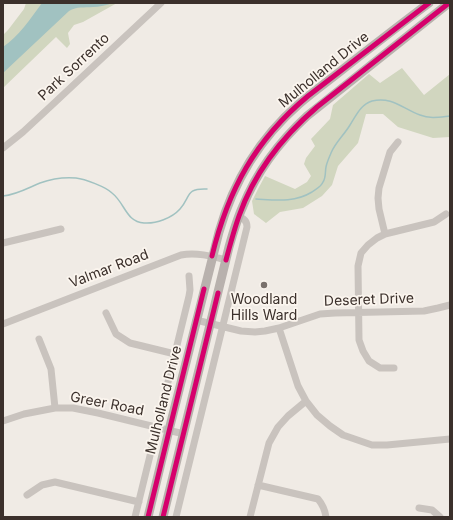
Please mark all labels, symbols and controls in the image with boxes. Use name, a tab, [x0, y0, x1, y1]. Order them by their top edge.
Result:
street label: Mulholland Drive	[276, 28, 372, 112]
street label: Park Sorrento	[35, 30, 113, 104]
street label: Valmar Road	[67, 246, 151, 292]
marker: Woodland Hills Ward	[259, 280, 269, 290]
street label: Deseret Drive	[324, 290, 414, 310]
place label: Woodland Hills Ward	[231, 292, 297, 324]
street label: Mulholland Drive	[142, 344, 186, 456]
street label: Greer Road	[69, 389, 145, 419]

